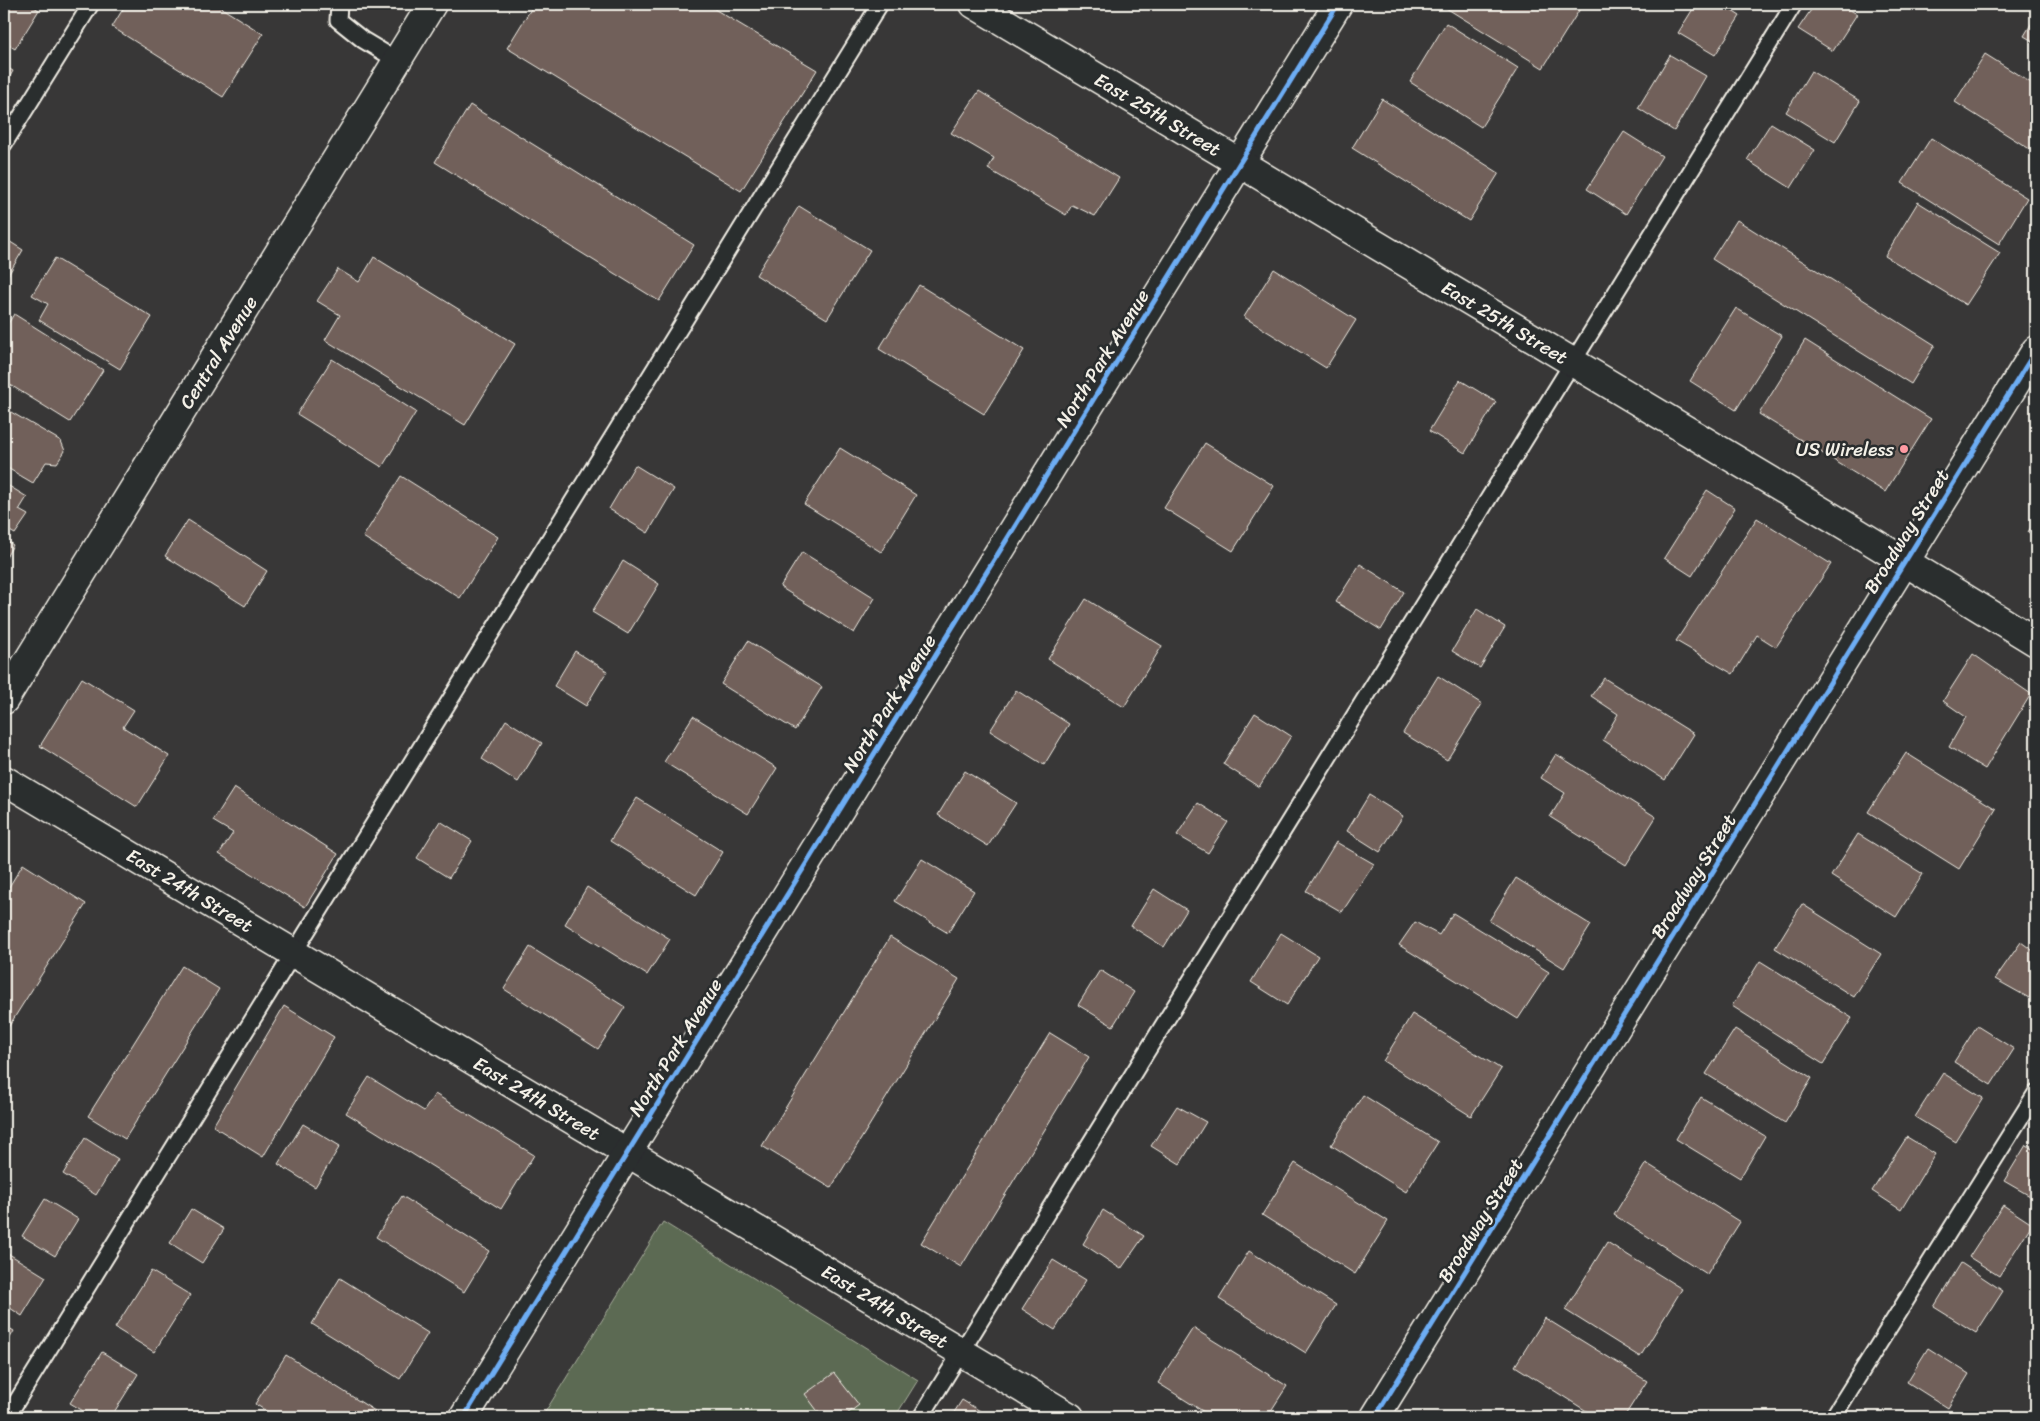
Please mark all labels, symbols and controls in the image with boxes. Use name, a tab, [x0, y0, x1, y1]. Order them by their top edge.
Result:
street label: East 25th Street	[1088, 63, 1228, 165]
street label: East 25th Street	[1435, 271, 1575, 373]
street label: North Park Avenue	[1047, 282, 1158, 434]
street label: Central Avenue	[170, 289, 267, 416]
place label: US Wireless	[1796, 433, 1894, 466]
marker: US Wireless	[1898, 443, 1910, 455]
street label: Broadway Street	[1855, 462, 1958, 600]
street label: North Park Avenue	[834, 627, 945, 779]
street label: Broadway Street	[1642, 807, 1745, 945]
street label: East 24th Street	[120, 839, 260, 941]
street label: North Park Avenue	[620, 971, 731, 1123]
street label: East 24th Street	[467, 1047, 607, 1149]
street label: Broadway Street	[1429, 1151, 1532, 1289]
street label: East 24th Street	[815, 1255, 955, 1357]

